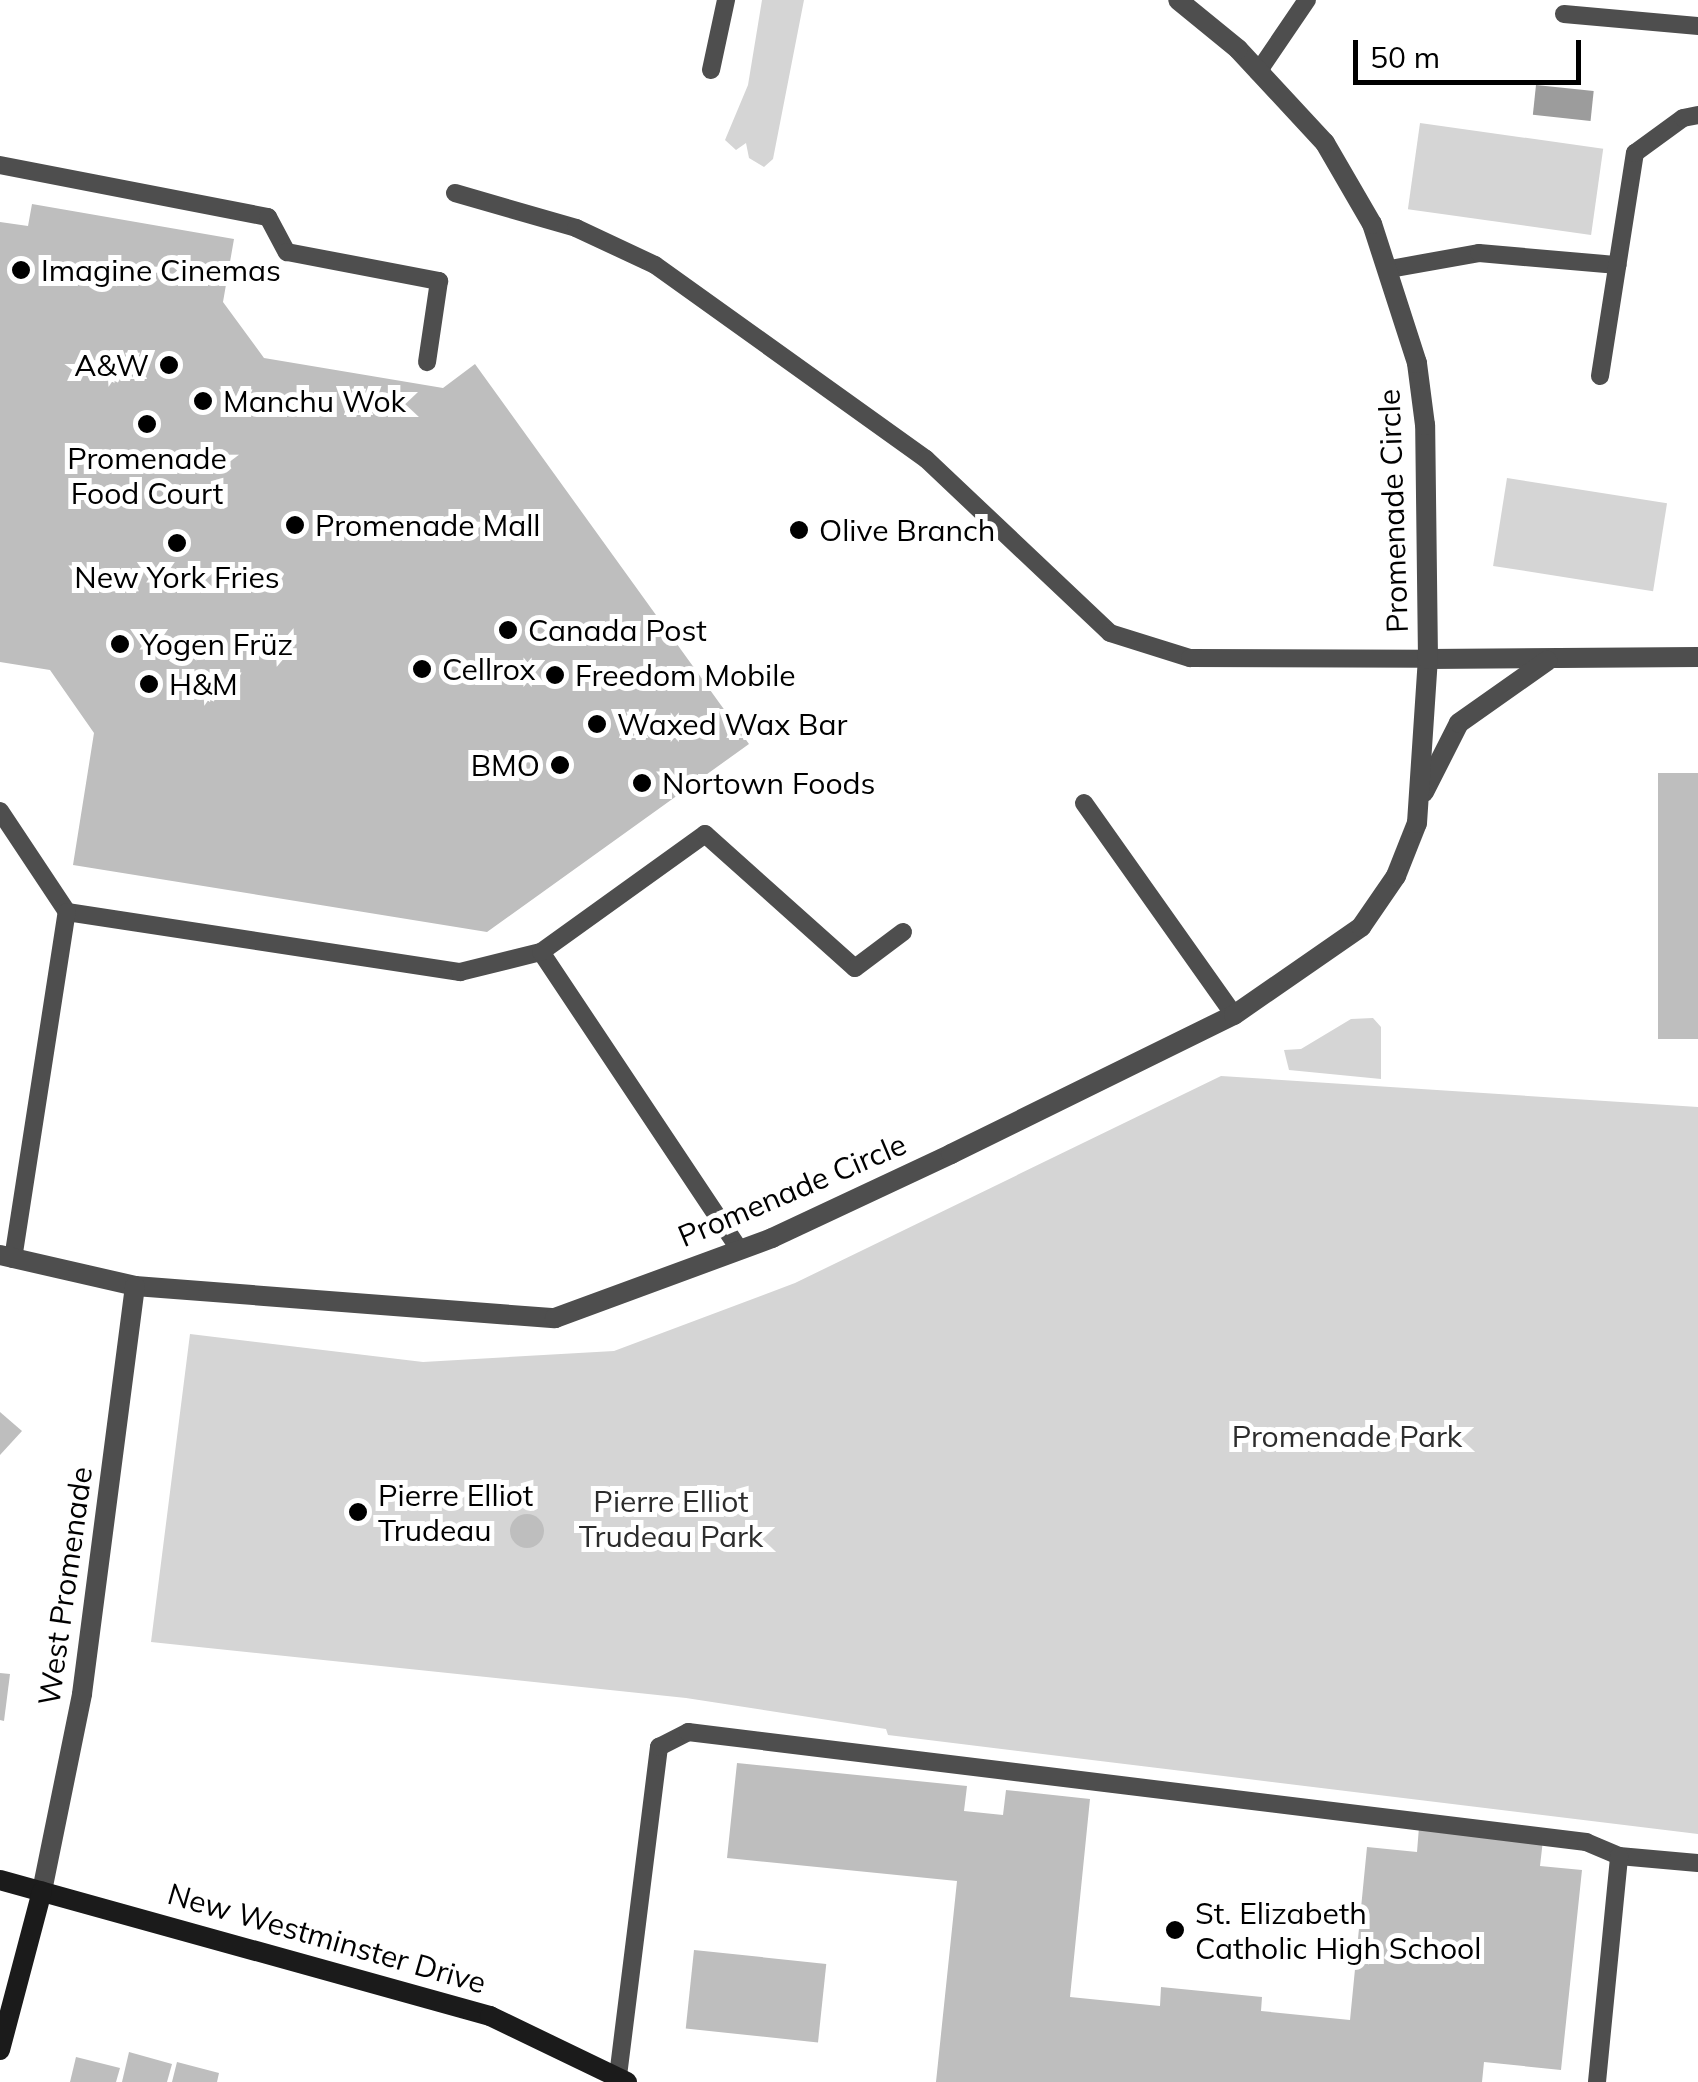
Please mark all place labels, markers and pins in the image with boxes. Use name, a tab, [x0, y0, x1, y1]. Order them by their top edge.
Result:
place label: Imagine Cinemas	[41, 252, 281, 288]
marker: Imagine Cinemas	[10, 259, 32, 281]
place label: A&W	[74, 347, 149, 383]
marker: A&W	[158, 354, 180, 376]
place label: Manchu Wok	[223, 383, 406, 419]
marker: Manchu Wok	[192, 390, 214, 412]
marker: Promenade Food Court	[136, 413, 158, 435]
place label: Promenade Food Court	[67, 440, 227, 510]
place label: Promenade Mall	[315, 507, 540, 543]
place label: Olive Branch	[819, 512, 995, 548]
marker: Promenade Mall	[284, 514, 306, 536]
marker: Olive Branch	[788, 519, 810, 541]
marker: New York Fries	[166, 532, 188, 554]
place label: New York Fries	[74, 559, 280, 595]
place label: Canada Post	[528, 612, 707, 648]
marker: Canada Post	[497, 619, 519, 641]
place label: Yogen Früz	[140, 626, 293, 662]
marker: Yogen Früz	[109, 633, 131, 655]
place label: Cellrox	[442, 651, 536, 687]
place label: Freedom Mobile	[575, 657, 796, 693]
marker: Cellrox	[411, 658, 433, 680]
marker: Freedom Mobile	[544, 664, 566, 686]
place label: H&M	[169, 666, 238, 702]
marker: H&M	[138, 673, 160, 695]
place label: Waxed Wax Bar	[617, 706, 847, 742]
marker: Waxed Wax Bar	[586, 713, 608, 735]
place label: BMO	[471, 747, 540, 783]
marker: BMO	[549, 754, 571, 776]
place label: Nortown Foods	[662, 765, 875, 801]
marker: Nortown Foods	[631, 772, 653, 794]
place label: Pierre Elliot Trudeau	[378, 1477, 533, 1548]
marker: Pierre Elliot Trudeau	[347, 1501, 369, 1523]
place label: St. Elizabeth Catholic High School	[1195, 1895, 1481, 1966]
marker: St. Elizabeth Catholic High School	[1164, 1919, 1186, 1941]

